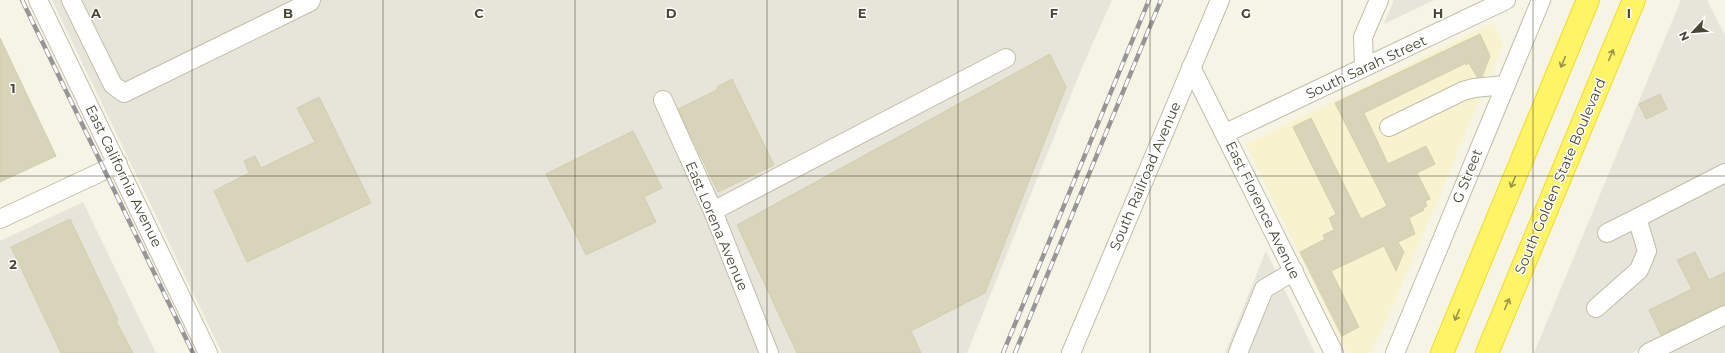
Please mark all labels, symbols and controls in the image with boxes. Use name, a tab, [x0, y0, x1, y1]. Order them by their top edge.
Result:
text: A	[90, 5, 102, 21]
text: B	[283, 5, 293, 21]
text: C	[474, 5, 484, 21]
text: D	[666, 5, 677, 21]
text: E	[858, 5, 867, 21]
text: F	[1050, 5, 1058, 21]
text: G	[1241, 5, 1251, 21]
text: H	[1433, 5, 1443, 21]
text: I	[1627, 5, 1631, 21]
north arrow	[1673, 12, 1713, 52]
text: N	[1676, 29, 1692, 43]
street label: South Sarah Street	[1303, 31, 1430, 103]
one-way arrow	[1608, 49, 1615, 61]
one-way arrow	[1558, 55, 1566, 67]
street label: South Golden State Boulevard	[1510, 75, 1610, 277]
text: 1	[10, 80, 16, 96]
street label: South Railroad Avenue	[1105, 99, 1185, 253]
street label: East California Avenue	[82, 102, 166, 250]
street label: East Florence Avenue	[1222, 138, 1304, 282]
street label: G Street	[1448, 146, 1486, 206]
street label: East Lorena Avenue	[682, 159, 752, 293]
one-way arrow	[1508, 175, 1516, 187]
text: 2	[9, 256, 17, 272]
one-way arrow	[1504, 299, 1511, 311]
one-way arrow	[1453, 308, 1461, 320]

